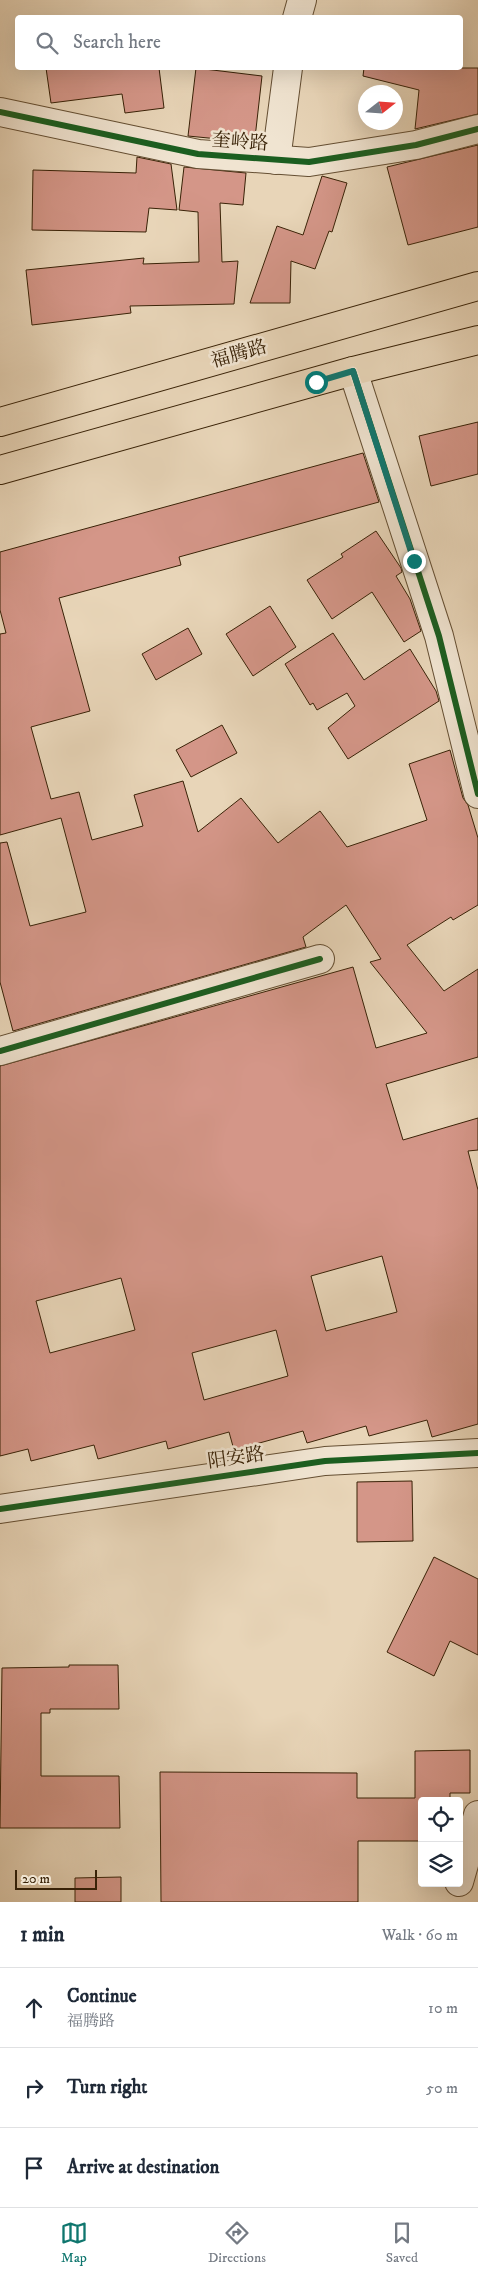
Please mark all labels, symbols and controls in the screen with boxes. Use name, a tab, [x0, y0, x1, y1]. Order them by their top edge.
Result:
search box	[15, 15, 463, 70]
icon: search	[33, 29, 61, 57]
text: Search here	[73, 31, 161, 54]
north arrow	[358, 85, 403, 130]
street label: 奎岭路	[211, 129, 269, 155]
street label: 福腾路	[208, 335, 270, 373]
route start	[305, 371, 328, 394]
route end	[403, 550, 426, 573]
street label: 阳安路	[206, 1443, 266, 1473]
map controls	[418, 1797, 463, 1887]
button: locate	[418, 1797, 463, 1842]
button: layers	[418, 1842, 463, 1887]
scale bar	[15, 1867, 98, 1890]
text: 20 m	[22, 1870, 50, 1888]
text: 1 min	[20, 1922, 64, 1948]
text: Walk · 60 m	[382, 1925, 458, 1945]
text: Continue	[67, 1985, 137, 2008]
icon: ahead	[20, 1994, 48, 2022]
text: 10 m	[428, 1998, 458, 2018]
text: 福腾路	[67, 2011, 115, 2031]
icon: right	[20, 2074, 48, 2102]
text: Turn right	[67, 2076, 147, 2099]
text: 50 m	[426, 2078, 458, 2098]
icon: arrive	[20, 2154, 48, 2182]
text: Arrive at destination	[67, 2156, 219, 2179]
tab: Map	[60, 2219, 88, 2267]
tab: Directions	[208, 2219, 266, 2267]
tab: Saved	[386, 2219, 418, 2267]

